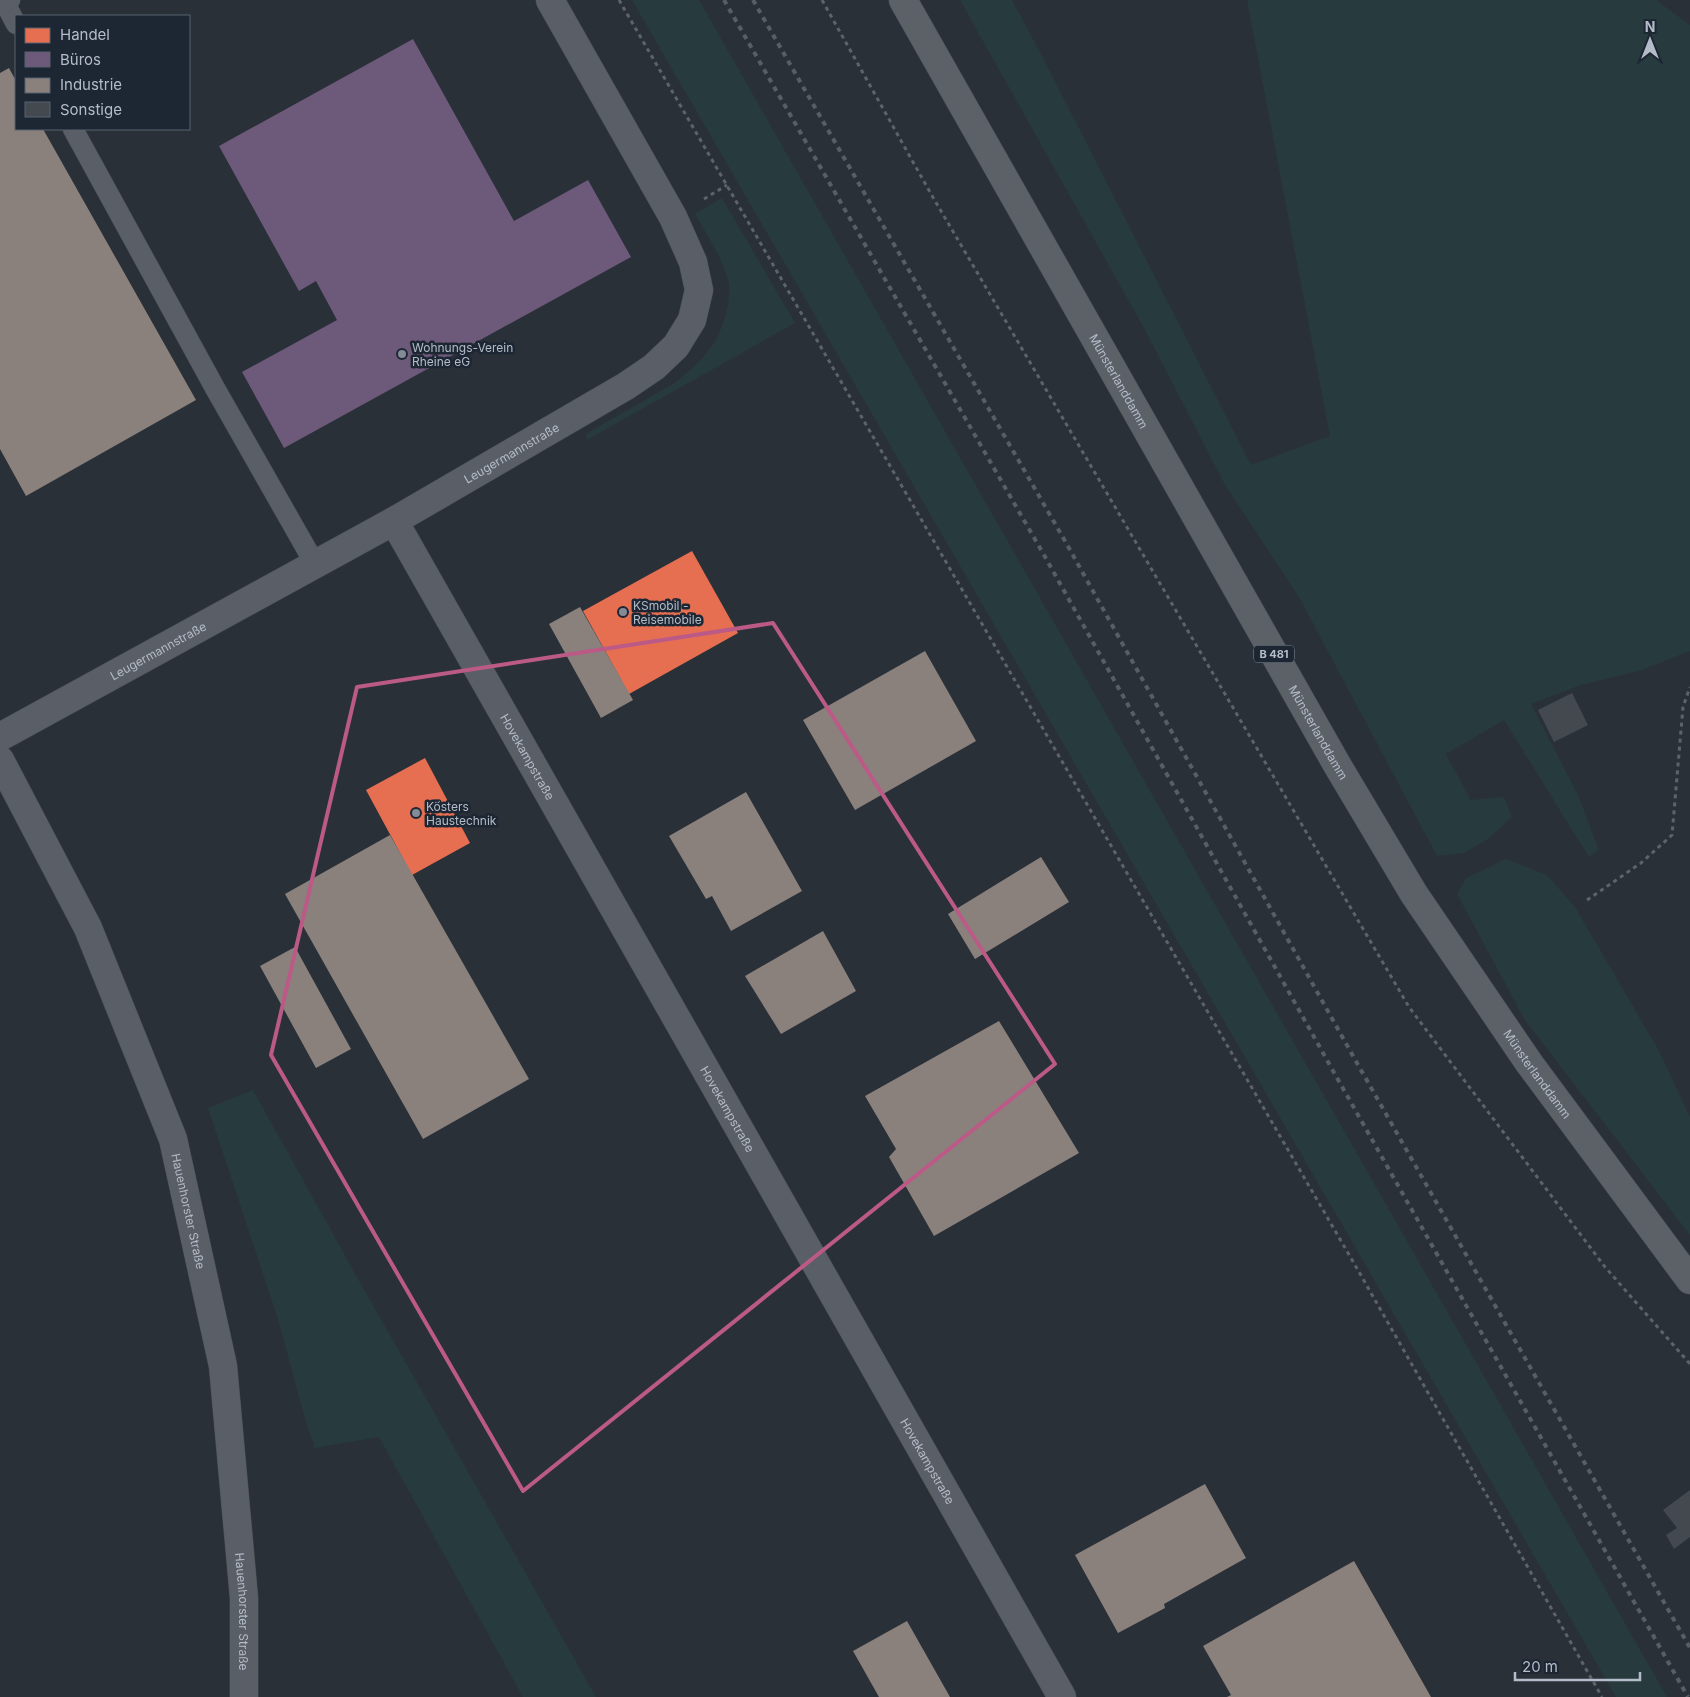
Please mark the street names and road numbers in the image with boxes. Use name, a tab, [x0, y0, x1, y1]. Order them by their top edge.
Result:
street label: Münsterlanddamm	[1086, 331, 1152, 431]
street label: Leugermannstraße	[461, 419, 561, 486]
street label: Leugermannstraße	[107, 618, 209, 683]
road number: B 481	[1254, 646, 1294, 662]
street label: Münsterlanddamm	[1286, 682, 1352, 782]
street label: Hovekampstraße	[497, 711, 558, 802]
street label: Münsterlanddamm	[1501, 1026, 1575, 1121]
street label: Hovekampstraße	[698, 1063, 758, 1154]
street label: Hauenhorster Straße	[169, 1152, 209, 1270]
street label: Hovekampstraße	[898, 1415, 958, 1507]
street label: Hauenhorster Straße	[232, 1552, 252, 1671]

